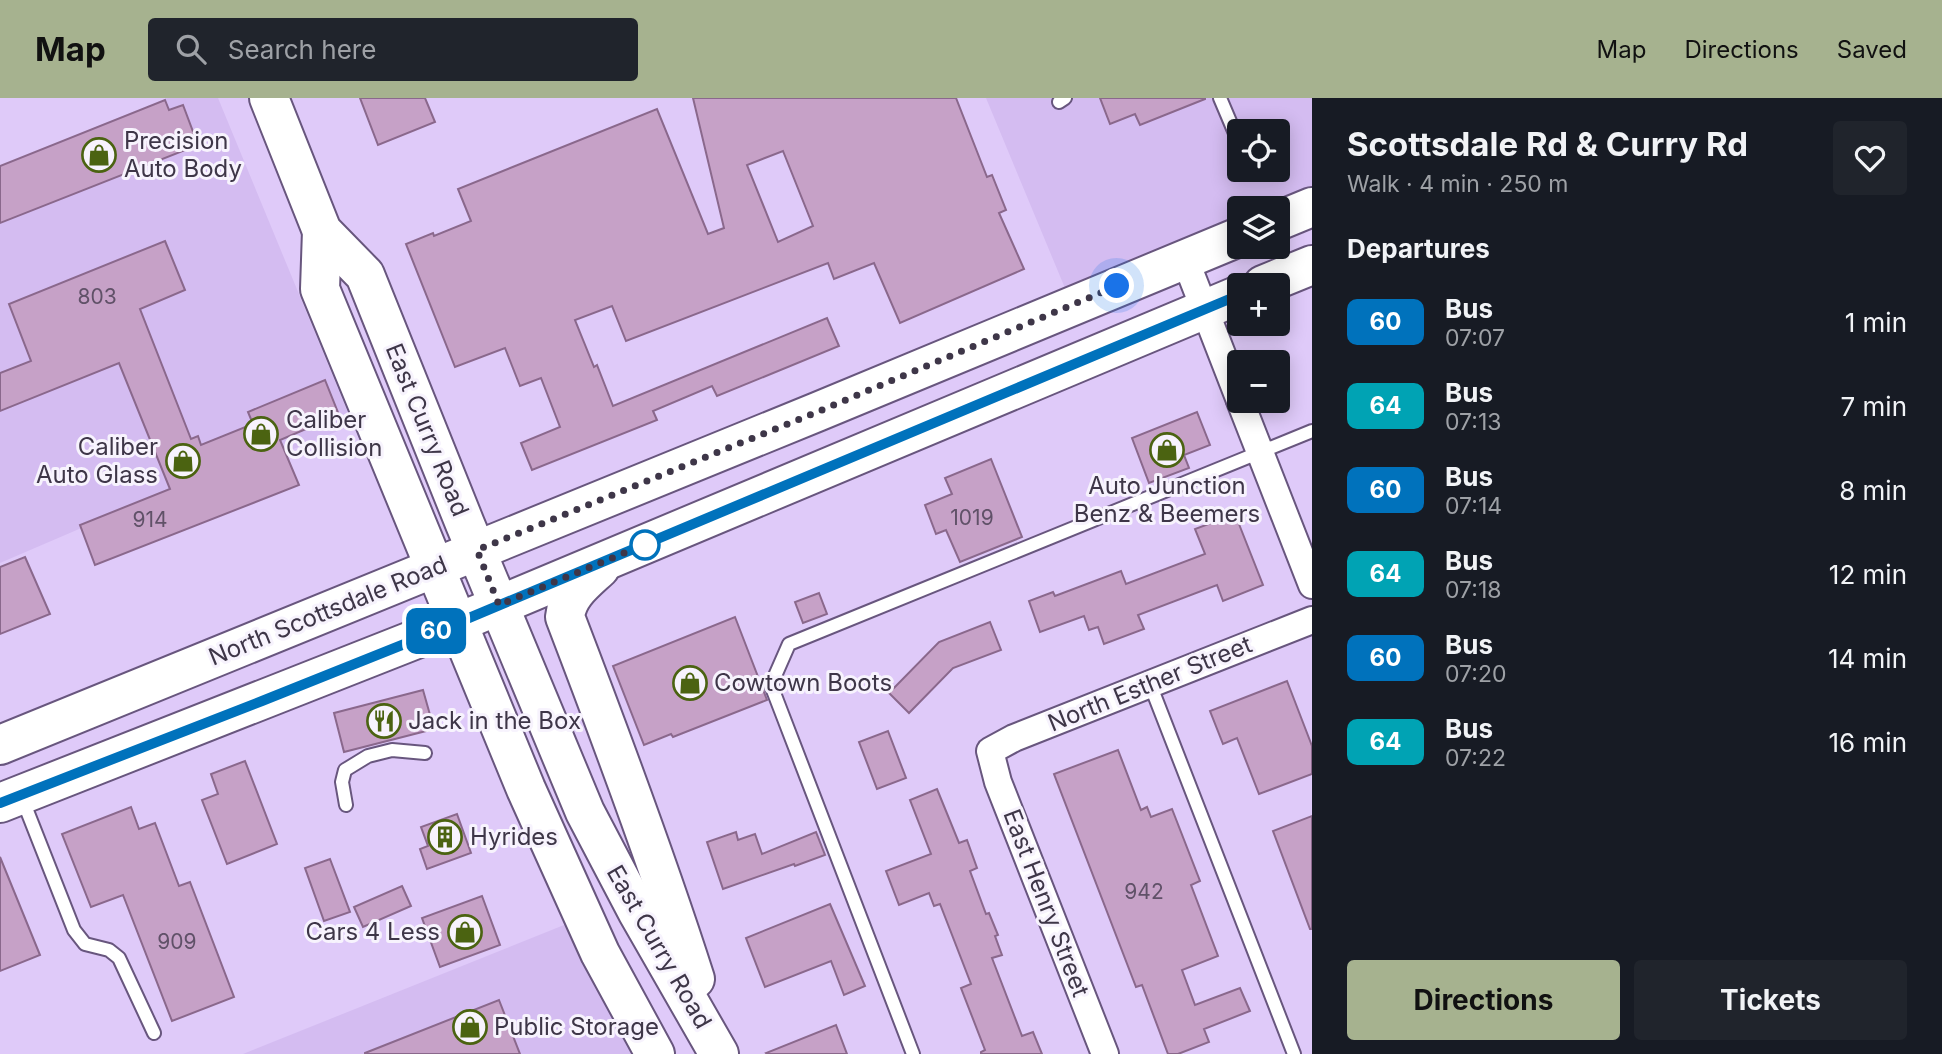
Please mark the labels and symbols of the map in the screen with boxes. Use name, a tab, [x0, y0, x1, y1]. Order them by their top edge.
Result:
place label: Precision Auto Body	[124, 126, 242, 183]
shop icon: Precision Auto Body	[80, 136, 118, 174]
your location	[1099, 268, 1134, 303]
house number: 803	[77, 284, 117, 309]
street label: East Curry Road	[380, 339, 475, 520]
place label: Caliber Collision	[286, 405, 382, 462]
shop icon: Caliber Collision	[242, 415, 280, 453]
shop icon: Auto Junction Benz & Beemers	[1148, 431, 1186, 469]
place label: Caliber Auto Glass	[36, 432, 158, 489]
shop icon: Caliber Auto Glass	[164, 442, 202, 480]
place label: Auto Junction Benz & Beemers	[1074, 471, 1260, 528]
house number: 1019	[950, 505, 994, 530]
house number: 914	[132, 507, 168, 532]
unlabelled marker	[630, 530, 660, 560]
street label: North Scottsdale Road	[204, 549, 451, 672]
line badge: 60	[404, 608, 467, 654]
street label: North Esther Street	[1044, 629, 1256, 738]
shop icon: Cowtown Boots	[671, 664, 709, 702]
place label: Cowtown Boots	[714, 668, 892, 697]
restaurant icon: Jack in the Box	[365, 702, 403, 740]
place label: Jack in the Box	[408, 706, 581, 735]
street label: East Henry Street	[997, 805, 1096, 1001]
building icon: Hyrides	[426, 818, 464, 856]
place label: Hyrides	[470, 822, 558, 851]
street label: East Curry Road	[601, 860, 718, 1034]
house number: 942	[1124, 879, 1164, 904]
shop icon: Cars 4 Less	[446, 913, 484, 951]
place label: Cars 4 Less	[305, 917, 440, 946]
house number: 909	[157, 929, 197, 954]
shop icon: Public Storage	[451, 1008, 489, 1046]
place label: Public Storage	[494, 1012, 659, 1041]

